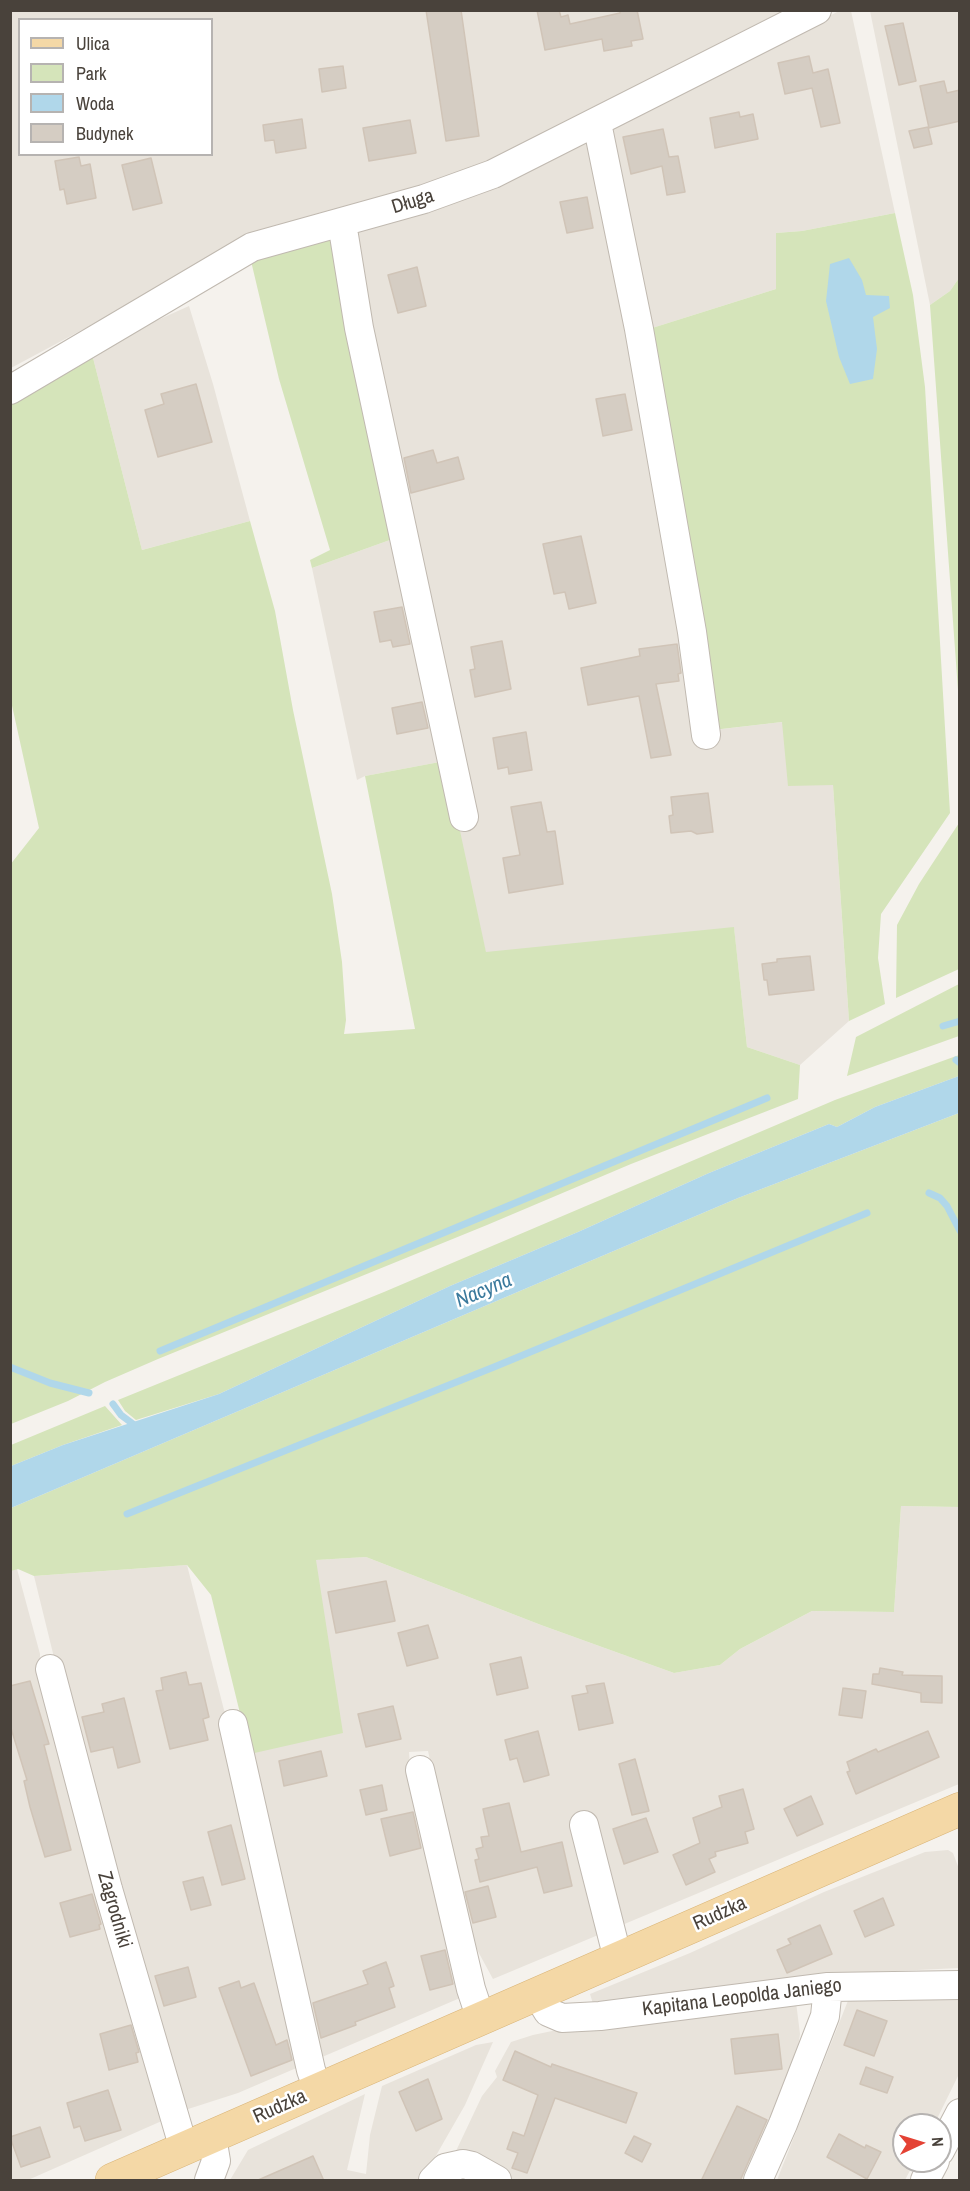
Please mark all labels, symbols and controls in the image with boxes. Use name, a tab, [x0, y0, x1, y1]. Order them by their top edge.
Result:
legend	[18, 18, 213, 156]
text: Ulica	[76, 31, 110, 56]
text: Park	[76, 61, 106, 86]
text: Woda	[76, 91, 114, 116]
text: Budynek	[76, 121, 133, 146]
street label: Długa	[389, 184, 437, 220]
water label: Nacyna	[452, 1268, 516, 1314]
street label: Zagrodniki	[92, 1869, 136, 1951]
street label: Rudzka	[690, 1892, 750, 1936]
street label: Kapitana Leopolda Janiego	[641, 1974, 843, 2022]
street label: Rudzka	[250, 2085, 310, 2129]
north arrow	[892, 2113, 952, 2173]
text: N	[927, 2136, 949, 2147]

